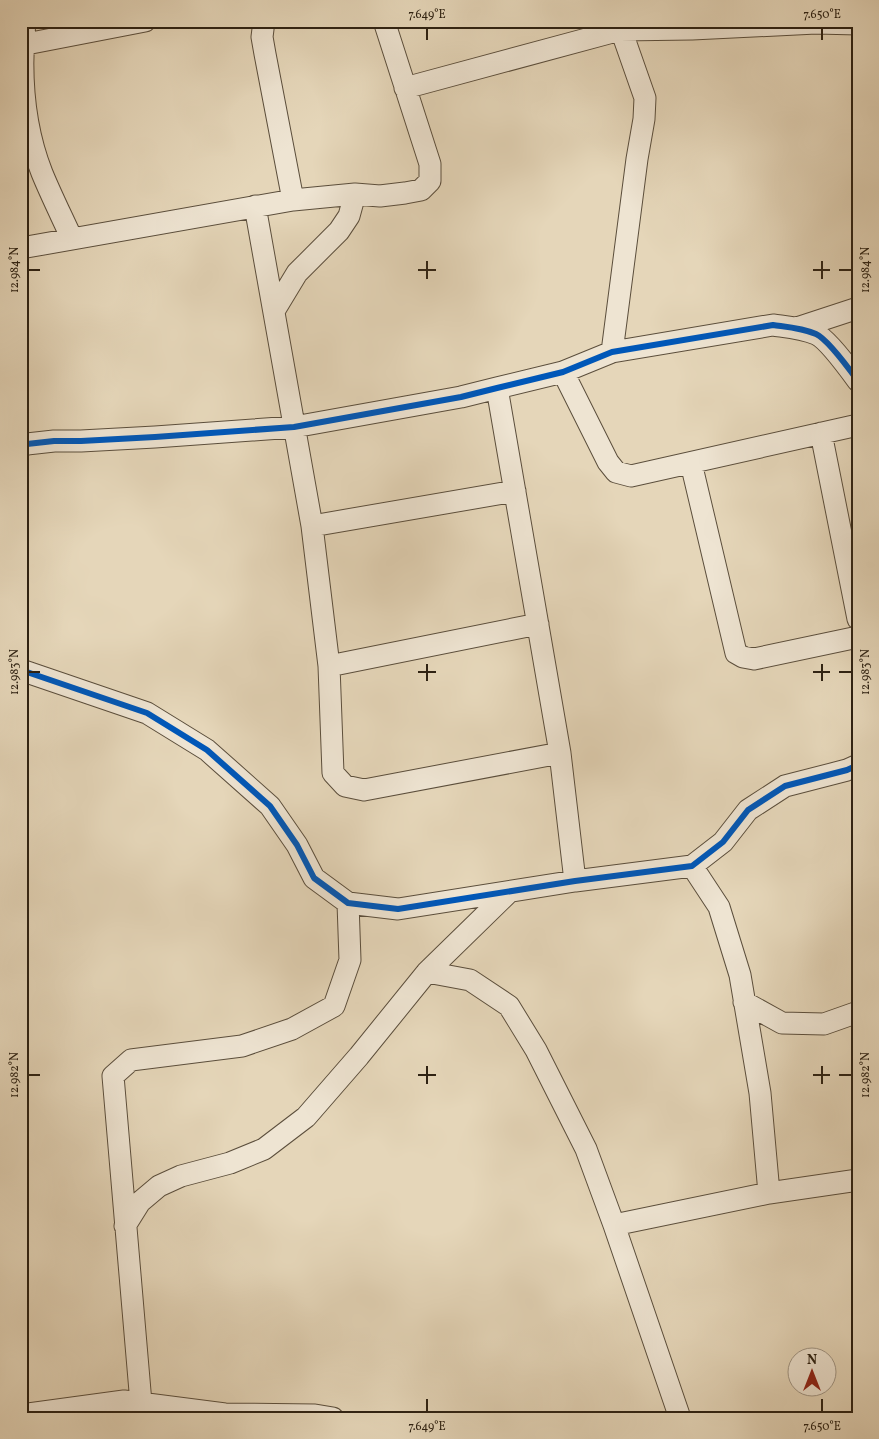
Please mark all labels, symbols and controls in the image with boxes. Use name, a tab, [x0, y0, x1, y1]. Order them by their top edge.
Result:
text: 7.649°E	[408, 7, 446, 23]
text: 7.650°E	[803, 7, 841, 23]
text: 12.984°N	[7, 247, 23, 293]
text: 12.984°N	[858, 247, 874, 293]
text: 12.983°N	[7, 649, 23, 695]
text: 12.983°N	[858, 649, 874, 695]
text: 12.982°N	[7, 1052, 23, 1098]
text: 12.982°N	[858, 1052, 874, 1098]
north arrow	[786, 1346, 836, 1396]
text: N	[807, 1351, 817, 1370]
text: 7.649°E	[408, 1419, 446, 1435]
text: 7.650°E	[803, 1419, 841, 1435]

